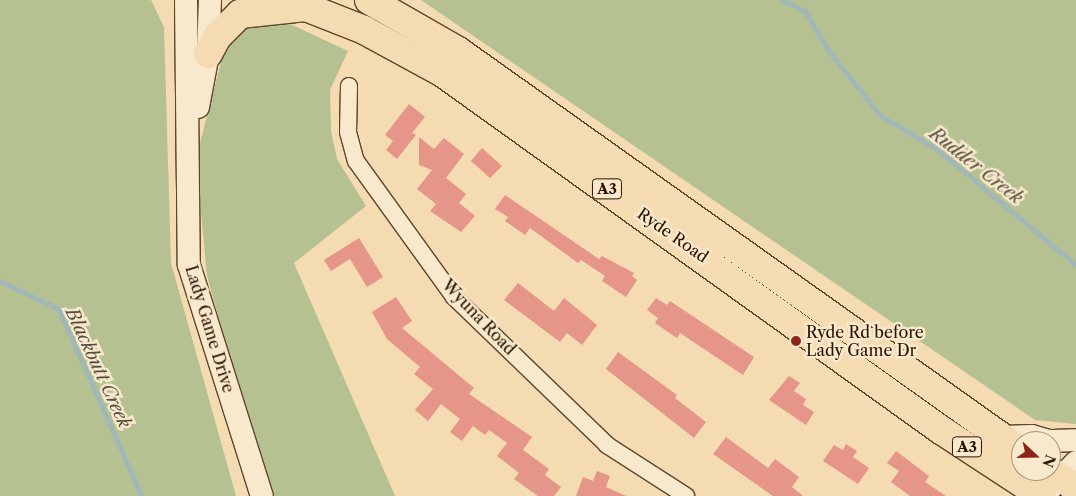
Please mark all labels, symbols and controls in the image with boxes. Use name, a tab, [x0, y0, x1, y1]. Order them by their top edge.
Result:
water label: Rudder Creek	[925, 123, 1027, 209]
road number: A3	[591, 176, 623, 202]
street label: Ryde Road	[634, 204, 712, 266]
street label: Lady Game Drive	[181, 263, 239, 395]
street label: Wyuna Road	[438, 275, 520, 359]
water label: Blackbutt Creek	[61, 304, 135, 432]
place label: Ryde Rd before Lady Game Dr	[806, 322, 924, 360]
marker: Ryde Rd before Lady Game Dr	[790, 335, 802, 347]
north arrow	[1011, 431, 1061, 481]
road number: A3	[951, 434, 983, 460]
text: N	[1038, 452, 1060, 470]

